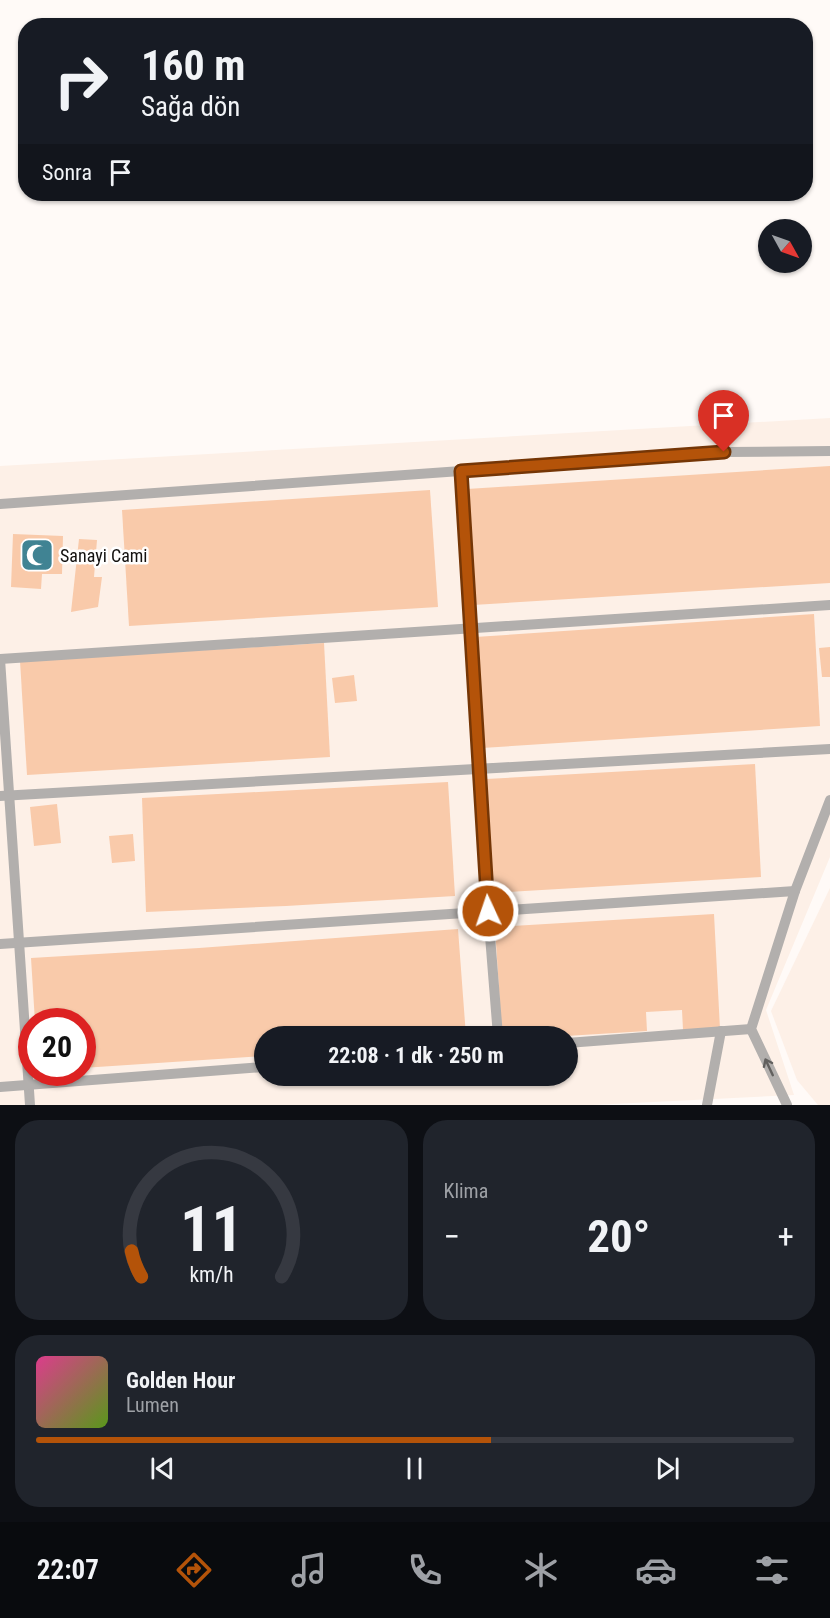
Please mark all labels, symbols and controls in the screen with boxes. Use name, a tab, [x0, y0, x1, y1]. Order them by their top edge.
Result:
text: 160 m	[141, 41, 246, 90]
icon: right	[42, 42, 120, 120]
text: Sağa dön	[141, 91, 240, 123]
icon: arrive	[104, 156, 137, 189]
text: Sonra	[42, 160, 92, 185]
north arrow	[758, 219, 812, 273]
map controls	[758, 219, 812, 273]
pin	[698, 390, 749, 452]
icon: arrive	[707, 399, 740, 432]
mosque icon: Sanayi Cami	[19, 537, 55, 573]
place label: Sanayi Cami	[60, 545, 147, 566]
position arrow	[456, 879, 520, 943]
speed limit sign: 20	[18, 1008, 96, 1086]
text: 22:08 · 1 dk · 250 m	[328, 1043, 504, 1068]
one-way arrow	[763, 1058, 775, 1076]
text: Klima	[444, 1179, 488, 1203]
text: 11	[180, 1193, 243, 1266]
text: 20°	[587, 1210, 650, 1263]
text: −	[444, 1217, 460, 1256]
text: +	[778, 1217, 794, 1256]
text: km/h	[189, 1262, 233, 1287]
text: Golden Hour	[126, 1368, 235, 1393]
text: Lumen	[126, 1393, 179, 1417]
icon: previous	[146, 1452, 179, 1485]
icon: pause	[398, 1452, 431, 1485]
icon: next	[651, 1452, 684, 1485]
icon: directions	[173, 1549, 215, 1591]
icon: music	[288, 1549, 330, 1591]
icon: phone	[404, 1549, 446, 1591]
icon: climate	[520, 1549, 562, 1591]
icon: car	[635, 1549, 677, 1591]
icon: filters	[751, 1549, 793, 1591]
text: 22:07	[37, 1554, 99, 1586]

